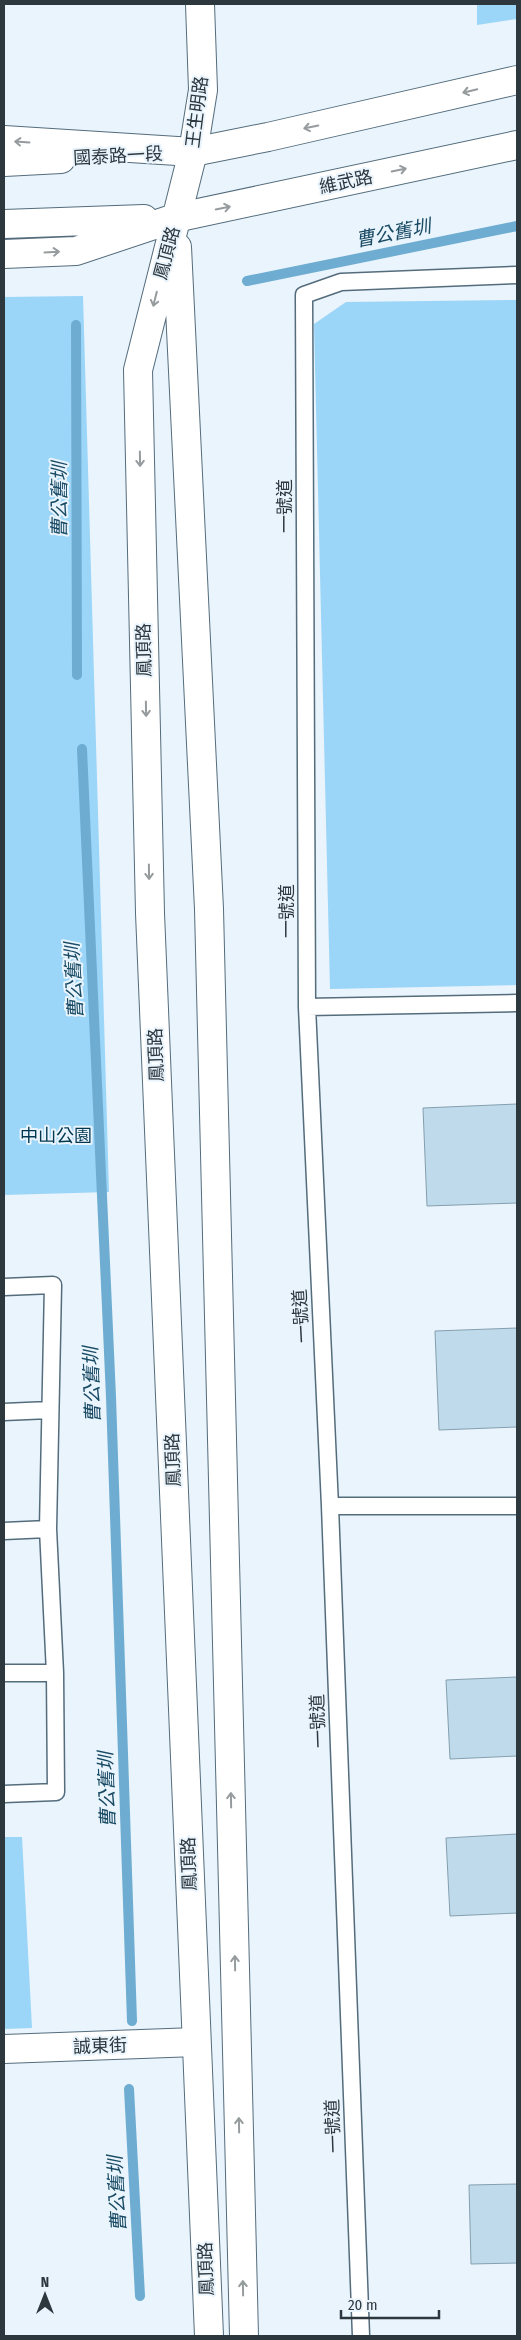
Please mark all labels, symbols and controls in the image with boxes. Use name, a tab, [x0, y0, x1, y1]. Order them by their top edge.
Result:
street label: 王生明路	[182, 75, 212, 149]
one-way arrow	[462, 87, 478, 96]
one-way arrow	[304, 123, 320, 132]
one-way arrow	[14, 137, 30, 146]
street label: 國泰路一段	[72, 143, 164, 169]
one-way arrow	[390, 165, 406, 174]
street label: 維武路	[317, 166, 375, 198]
one-way arrow	[214, 203, 230, 212]
water label: 曹公舊圳	[353, 214, 435, 252]
street label: 鳳頂路	[149, 224, 185, 282]
one-way arrow	[44, 247, 60, 256]
one-way arrow	[150, 290, 159, 306]
one-way arrow	[135, 451, 145, 467]
water label: 曹公舊圳	[48, 459, 71, 538]
street label: 一號道	[274, 479, 296, 533]
street label: 鳳頂路	[133, 623, 155, 677]
one-way arrow	[141, 701, 151, 717]
one-way arrow	[145, 863, 154, 879]
street label: 一號道	[276, 884, 298, 938]
water label: 曹公舊圳	[60, 939, 87, 1020]
street label: 鳳頂路	[144, 1028, 168, 1082]
park label: 中山公園	[20, 1125, 92, 1147]
street label: 一號道	[289, 1288, 313, 1344]
water label: 曹公舊圳	[79, 1344, 105, 1423]
street label: 鳳頂路	[161, 1433, 185, 1487]
street label: 一號道	[306, 1694, 330, 1748]
water label: 曹公舊圳	[94, 1749, 120, 1828]
one-way arrow	[226, 1792, 235, 1808]
street label: 鳳頂路	[177, 1837, 201, 1891]
one-way arrow	[230, 1955, 239, 1971]
street label: 誠東街	[73, 2034, 127, 2058]
street label: 一號道	[321, 2099, 345, 2153]
one-way arrow	[234, 2117, 243, 2133]
water label: 曹公舊圳	[103, 2152, 130, 2233]
street label: 鳳頂路	[194, 2242, 218, 2296]
north arrow	[20, 2270, 70, 2320]
text: N	[41, 2274, 49, 2291]
one-way arrow	[238, 2280, 247, 2296]
scale bar	[341, 2288, 438, 2320]
text: 20 m	[348, 2296, 378, 2314]

